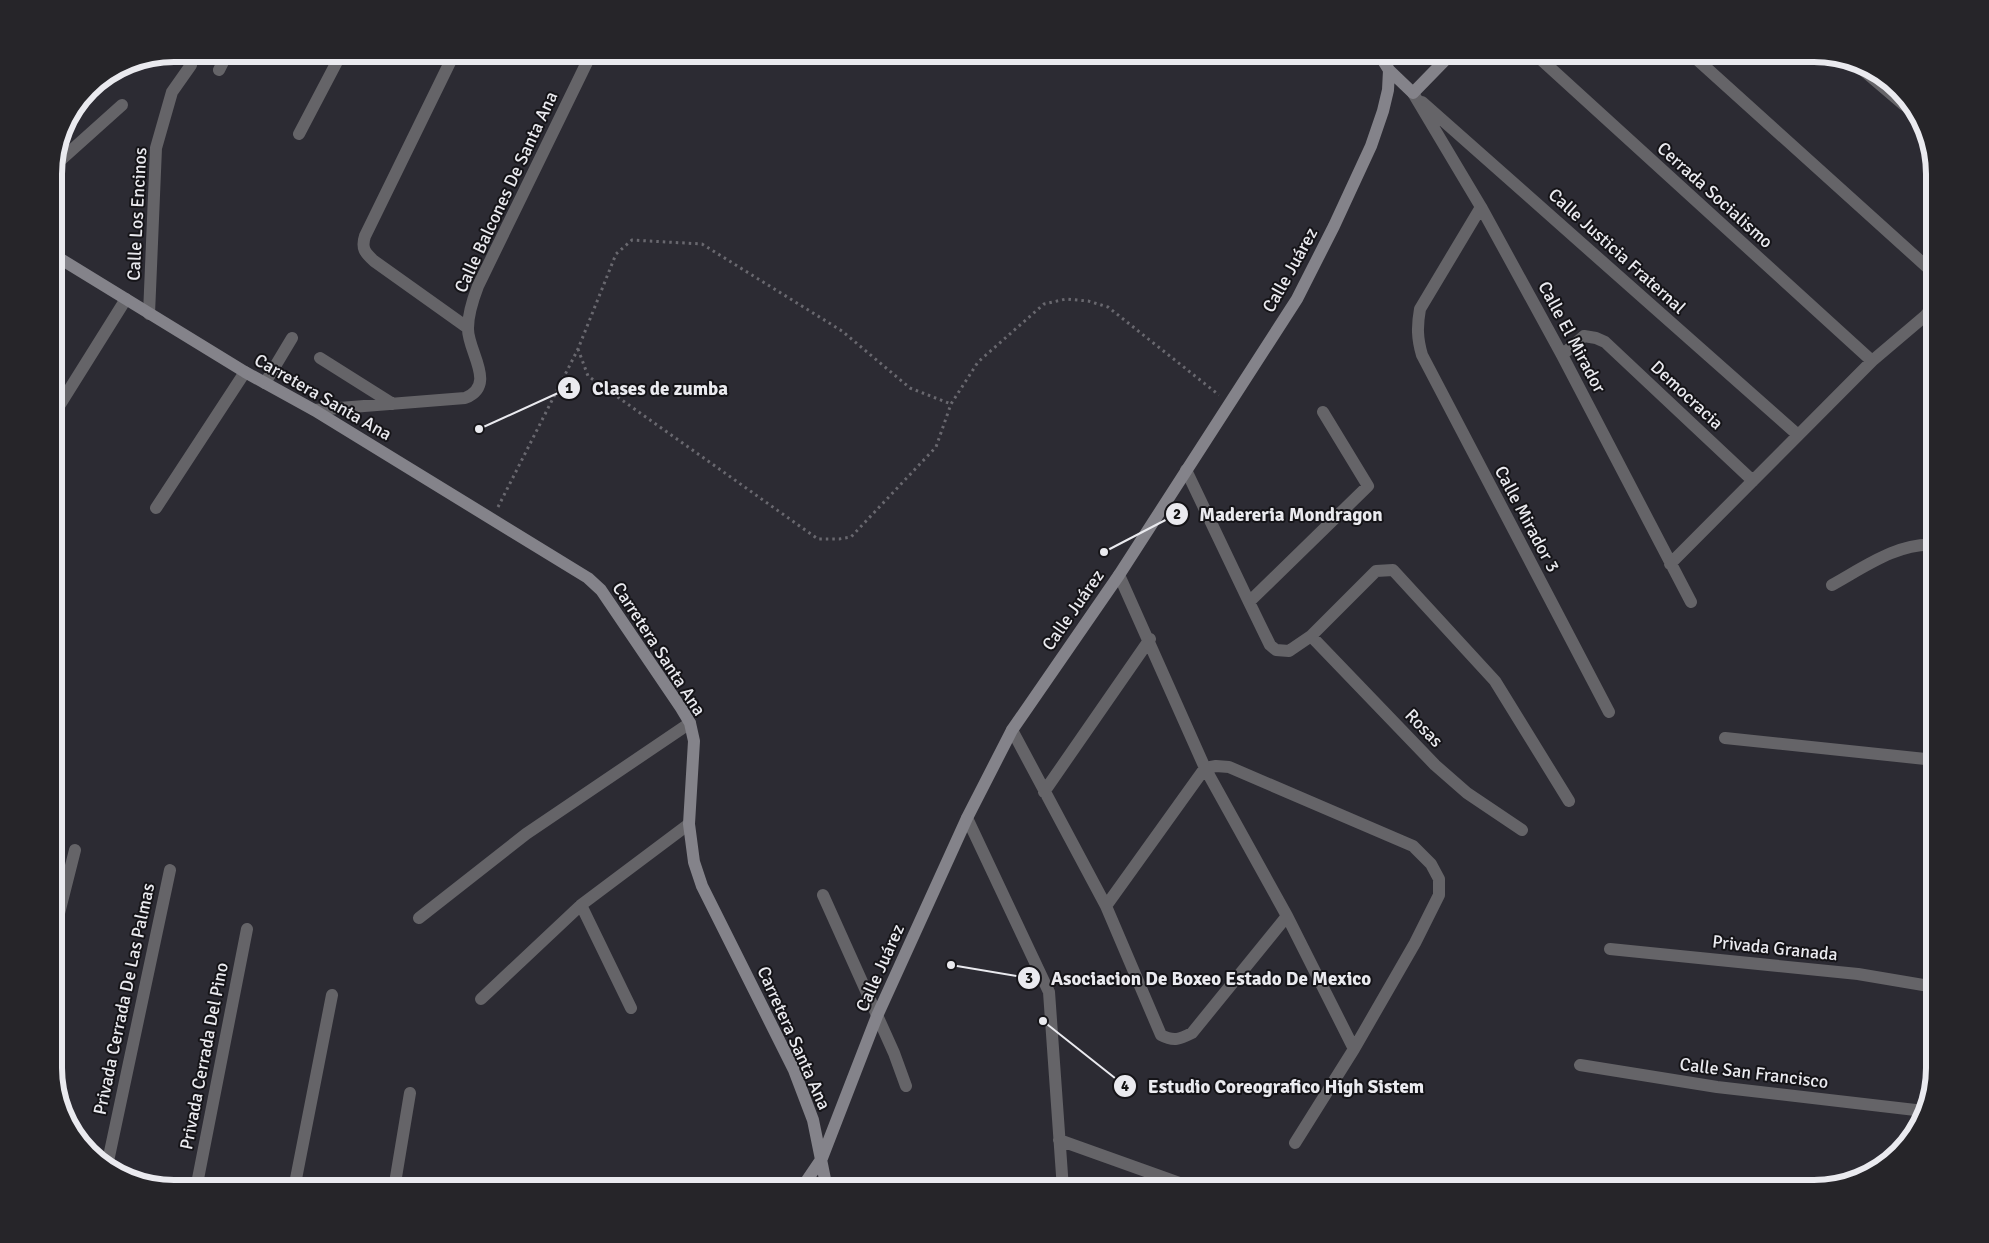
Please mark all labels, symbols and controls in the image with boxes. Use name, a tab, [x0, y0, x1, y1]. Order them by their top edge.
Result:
street label: Calle Balcones De Santa Ana	[450, 88, 562, 296]
street label: Cerrada Socialismo	[1653, 137, 1777, 253]
street label: Calle Los Encinos	[123, 147, 151, 281]
street label: Calle Justicia Fraternal	[1544, 184, 1690, 318]
street label: Calle Juárez	[1258, 224, 1322, 316]
street label: Calle El Mirador	[1533, 278, 1611, 397]
street label: Carretera Santa Ana	[250, 349, 396, 445]
street label: Democracia	[1646, 356, 1728, 434]
callout: Clases de zumba	[557, 371, 737, 405]
text: Clases de zumba	[592, 377, 728, 401]
text: 1	[565, 379, 573, 397]
street label: Calle Mirador 3	[1490, 462, 1564, 576]
callout: Madereria Mondragon	[1164, 497, 1392, 531]
text: Madereria Mondragon	[1199, 503, 1383, 527]
text: 2	[1173, 505, 1181, 523]
street label: Calle Juárez	[1037, 565, 1109, 655]
street label: Carretera Santa Ana	[608, 578, 710, 720]
street label: Rosas	[1401, 704, 1448, 752]
street label: Privada Cerrada De Las Palmas	[89, 881, 159, 1117]
street label: Calle Juárez	[851, 921, 909, 1015]
street label: Privada Granada	[1711, 930, 1839, 966]
street label: Privada Cerrada Del Pino	[175, 961, 233, 1151]
callout: Asociacion De Boxeo Estado De Mexico	[1016, 961, 1381, 995]
street label: Carretera Santa Ana	[752, 963, 836, 1113]
text: Asociacion De Boxeo Estado De Mexico	[1051, 967, 1371, 991]
text: 3	[1025, 969, 1033, 987]
street label: Calle San Francisco	[1678, 1053, 1830, 1093]
callout: Estudio Coreografico High Sistem	[1113, 1069, 1434, 1103]
text: Estudio Coreografico High Sistem	[1148, 1075, 1424, 1099]
text: 4	[1121, 1077, 1129, 1095]

